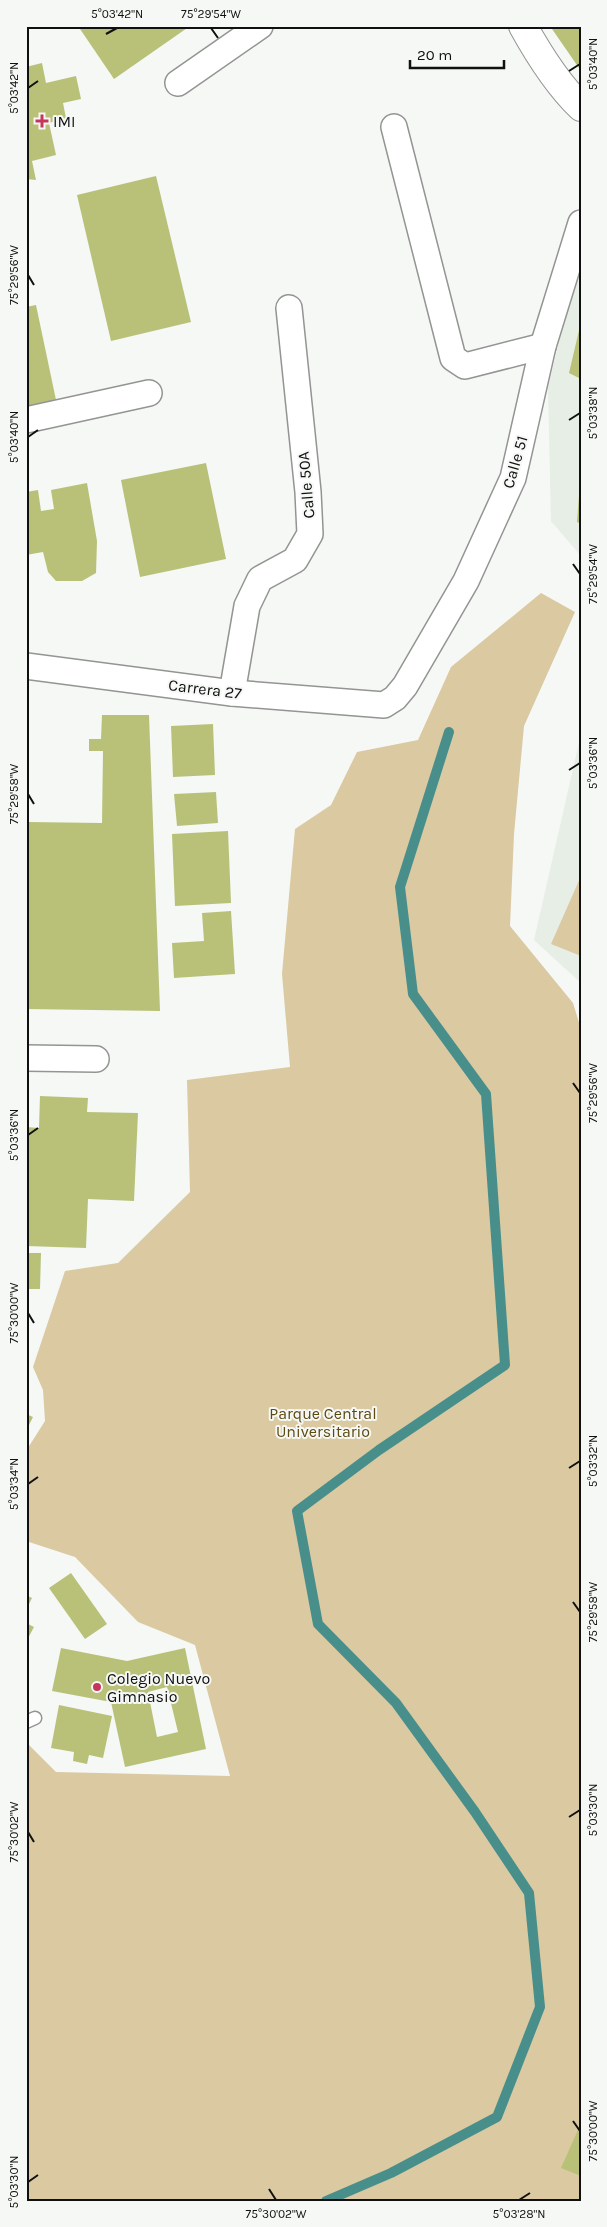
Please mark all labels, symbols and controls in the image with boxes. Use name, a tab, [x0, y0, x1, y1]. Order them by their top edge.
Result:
text: 5°03'42"N	[91, 7, 143, 21]
text: 75°29'54"W	[181, 7, 241, 21]
scale bar	[410, 38, 503, 70]
text: 5°03'40"N	[586, 38, 600, 90]
text: 20 m	[417, 46, 452, 64]
text: 5°03'42"N	[7, 62, 21, 114]
place label: IMI	[53, 112, 76, 131]
marker: IMI	[35, 114, 49, 128]
text: 75°29'56"W	[7, 245, 21, 305]
text: 5°03'38"N	[586, 386, 600, 440]
text: 5°03'40"N	[7, 411, 21, 463]
street label: Calle 51	[498, 433, 532, 491]
street label: Calle 50A	[294, 451, 318, 519]
text: 75°29'54"W	[586, 544, 600, 604]
street label: Carrera 27	[167, 675, 243, 703]
text: 5°03'36"N	[586, 737, 600, 789]
text: 75°29'58"W	[7, 763, 21, 824]
text: 75°29'56"W	[586, 1063, 600, 1123]
text: 5°03'36"N	[7, 1109, 21, 1161]
text: 75°30'00"W	[7, 1282, 21, 1343]
park label: Parque Central Universitario	[269, 1404, 377, 1441]
text: 5°03'32"N	[586, 1435, 600, 1487]
text: 5°03'34"N	[7, 1458, 21, 1510]
text: 75°29'58"W	[586, 1581, 600, 1642]
place label: Colegio Nuevo Gimnasio	[107, 1669, 210, 1706]
marker: Colegio Nuevo Gimnasio	[91, 1681, 103, 1693]
text: 5°03'30"N	[586, 1784, 600, 1836]
text: 75°30'02"W	[7, 1801, 21, 1862]
text: 75°30'00"W	[586, 2100, 600, 2161]
text: 5°03'30"N	[7, 2156, 21, 2208]
text: 75°30'02"W	[246, 2207, 307, 2221]
text: 5°03'28"N	[493, 2207, 545, 2221]

